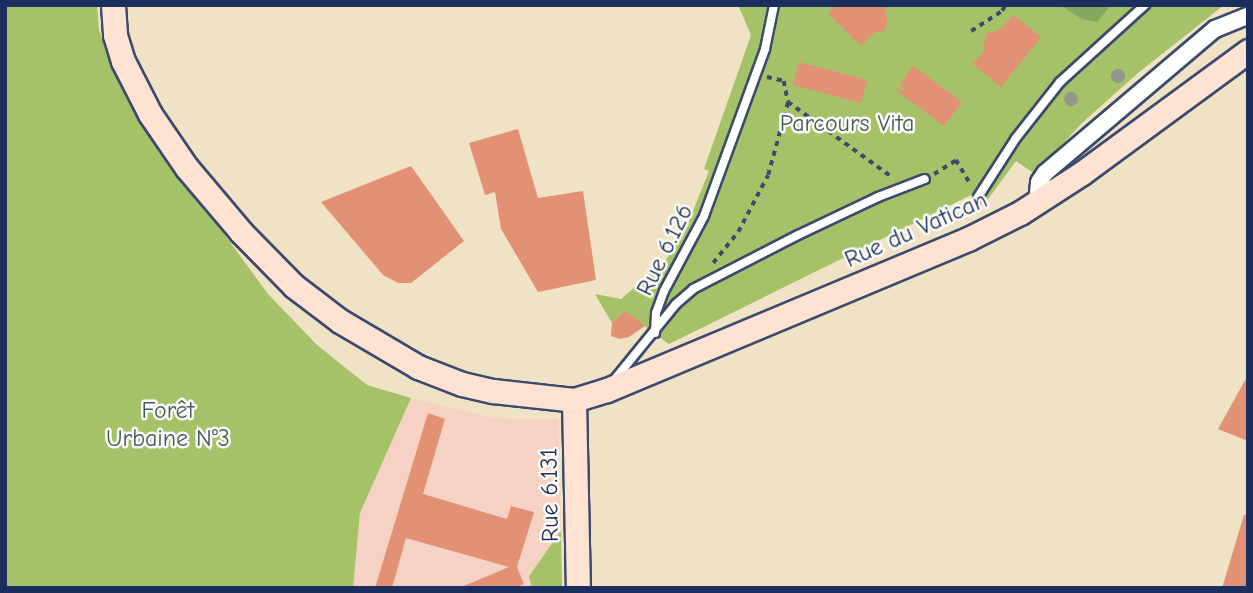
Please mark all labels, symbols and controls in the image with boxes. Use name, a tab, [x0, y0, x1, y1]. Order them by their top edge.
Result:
park label: Parcours Vita	[780, 110, 914, 138]
street label: Rue du Vatican	[840, 186, 992, 274]
street label: Rue 6.126	[631, 199, 699, 301]
park label: Forêt Urbaine N°3	[106, 397, 230, 453]
street label: Rue 6.131	[535, 448, 565, 542]

